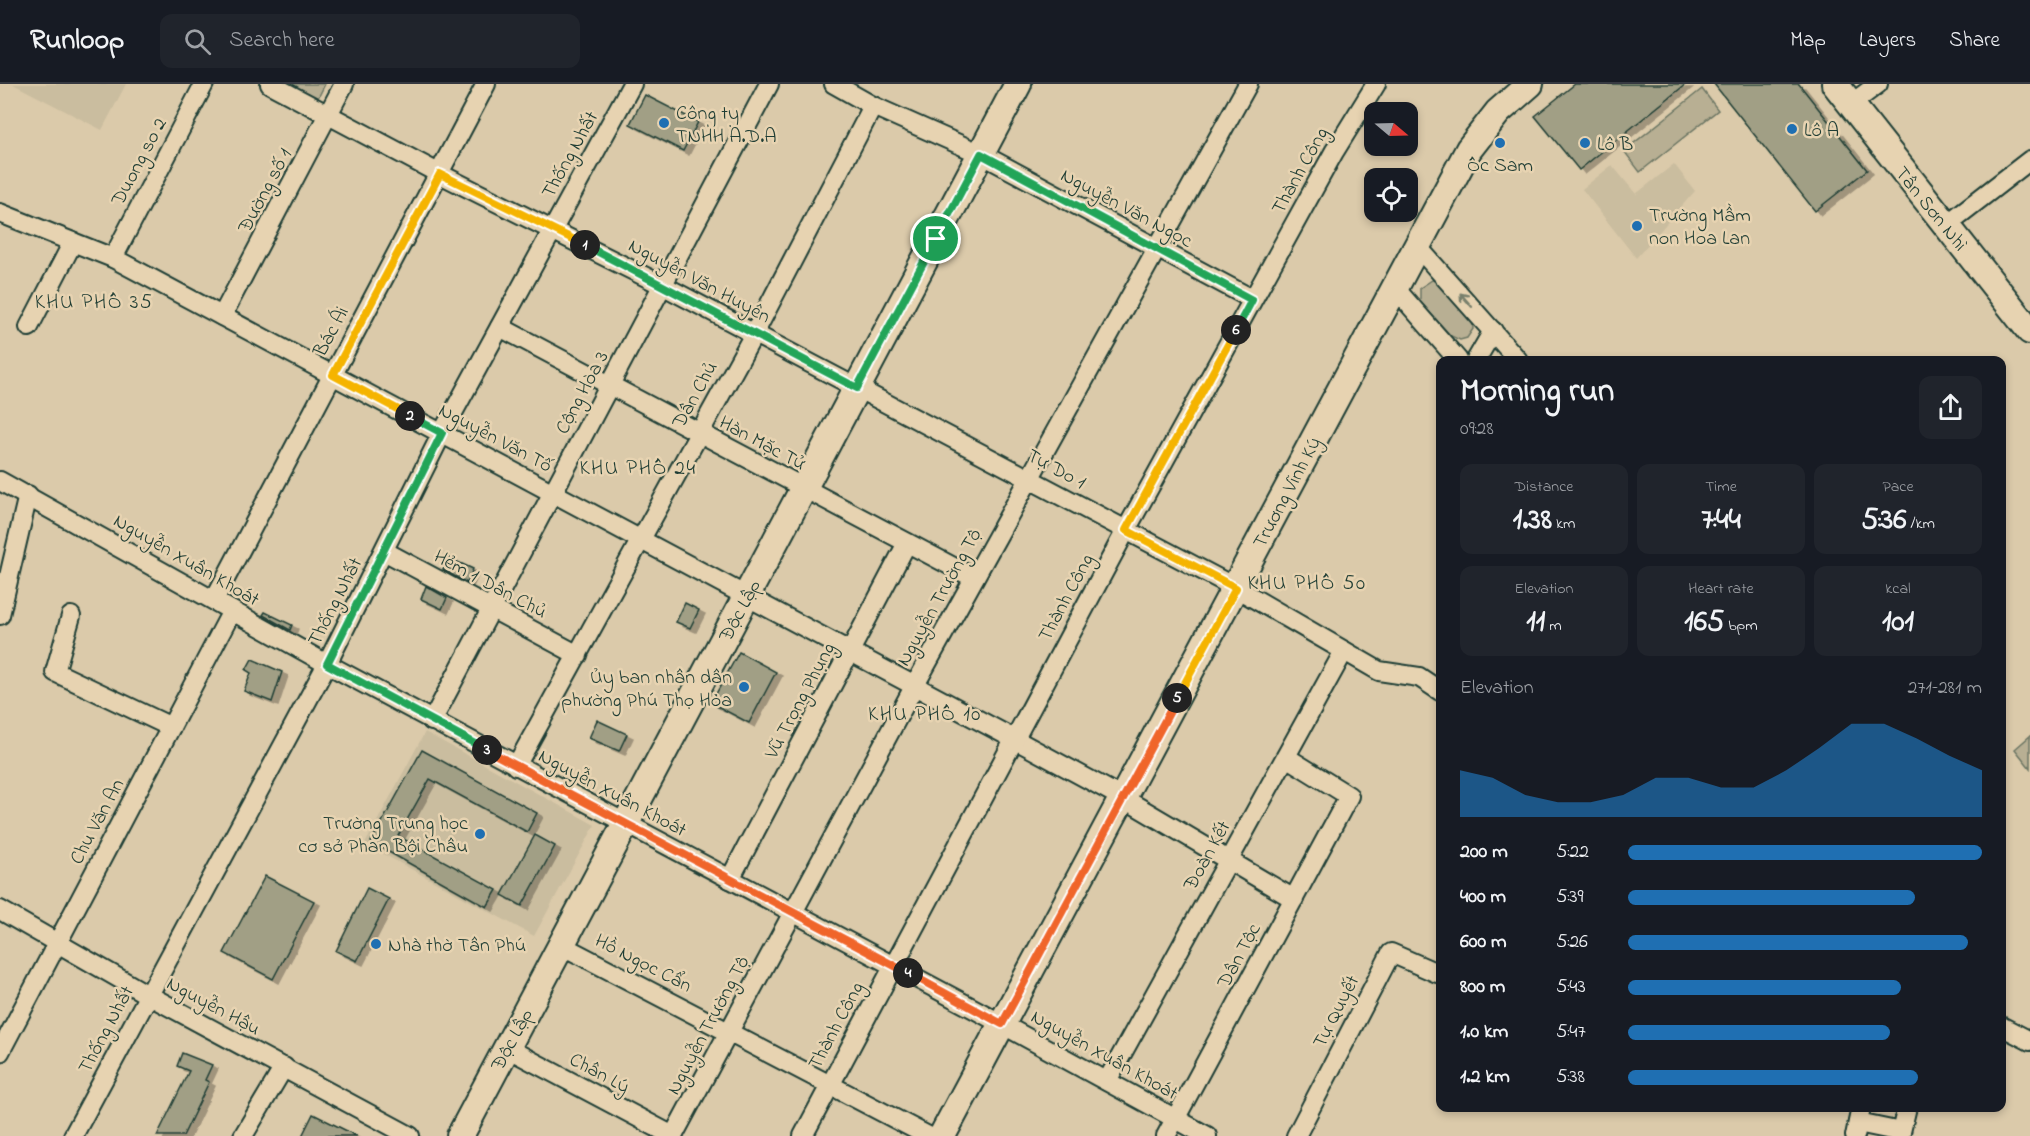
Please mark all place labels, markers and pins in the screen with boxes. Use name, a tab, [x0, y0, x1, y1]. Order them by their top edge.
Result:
place label: Công ty TNHH A.D.A	[676, 100, 777, 152]
marker: Công ty TNHH A.D.A	[657, 116, 671, 130]
place label: Lô A	[1804, 117, 1839, 146]
marker: Lô A	[1785, 122, 1799, 136]
place label: Lô B	[1597, 131, 1633, 160]
marker: Ốc Sam	[1493, 136, 1507, 150]
marker: Lô B	[1578, 136, 1592, 150]
place label: Ốc Sam	[1467, 152, 1533, 181]
place label: Trường Mầm non Hoa Lan	[1649, 202, 1751, 254]
pin	[910, 213, 961, 264]
marker: Trường Mầm non Hoa Lan	[1630, 219, 1644, 233]
pin: 1	[570, 230, 600, 260]
pin: 6	[1221, 315, 1251, 345]
pin: 2	[395, 401, 425, 431]
place label: Ủy ban nhân dân phường Phú Thọ Hòa	[561, 664, 732, 717]
marker: Ủy ban nhân dân phường Phú Thọ Hòa	[737, 680, 751, 694]
pin: 5	[1162, 683, 1192, 713]
pin: 3	[472, 735, 502, 765]
place label: Trường Trung học cơ sở Phan Bội Châu	[298, 810, 468, 862]
marker: Trường Trung học cơ sở Phan Bội Châu	[473, 827, 487, 841]
place label: Nhà thờ Tân Phú	[388, 932, 526, 961]
marker: Nhà thờ Tân Phú	[369, 937, 383, 951]
pin: 4	[893, 958, 923, 988]

